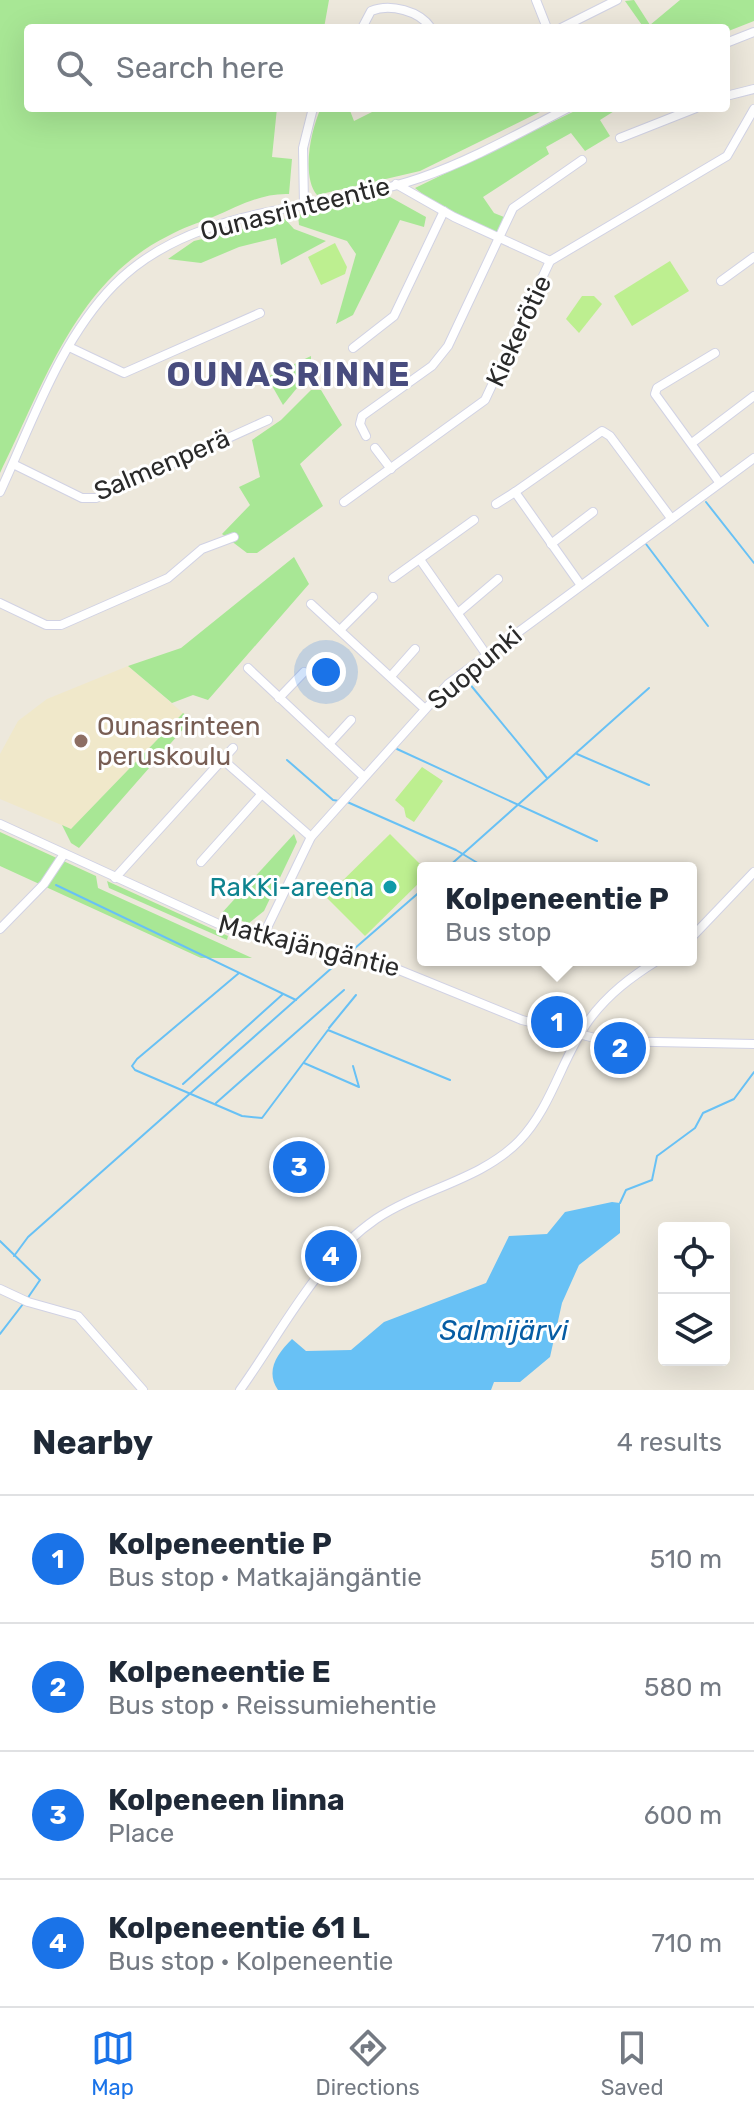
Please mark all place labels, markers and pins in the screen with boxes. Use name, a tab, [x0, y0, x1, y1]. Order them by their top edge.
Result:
place label: Ounasrinteen peruskoulu	[97, 711, 260, 772]
marker: Ounasrinteen peruskoulu	[72, 732, 90, 750]
place label: RaKKi-areena	[210, 872, 374, 903]
marker: RaKKi-areena	[381, 878, 399, 896]
pin: 1	[531, 992, 583, 1052]
pin: 2	[594, 1018, 646, 1078]
pin: 3	[273, 1137, 325, 1197]
pin: 4	[305, 1226, 357, 1286]

